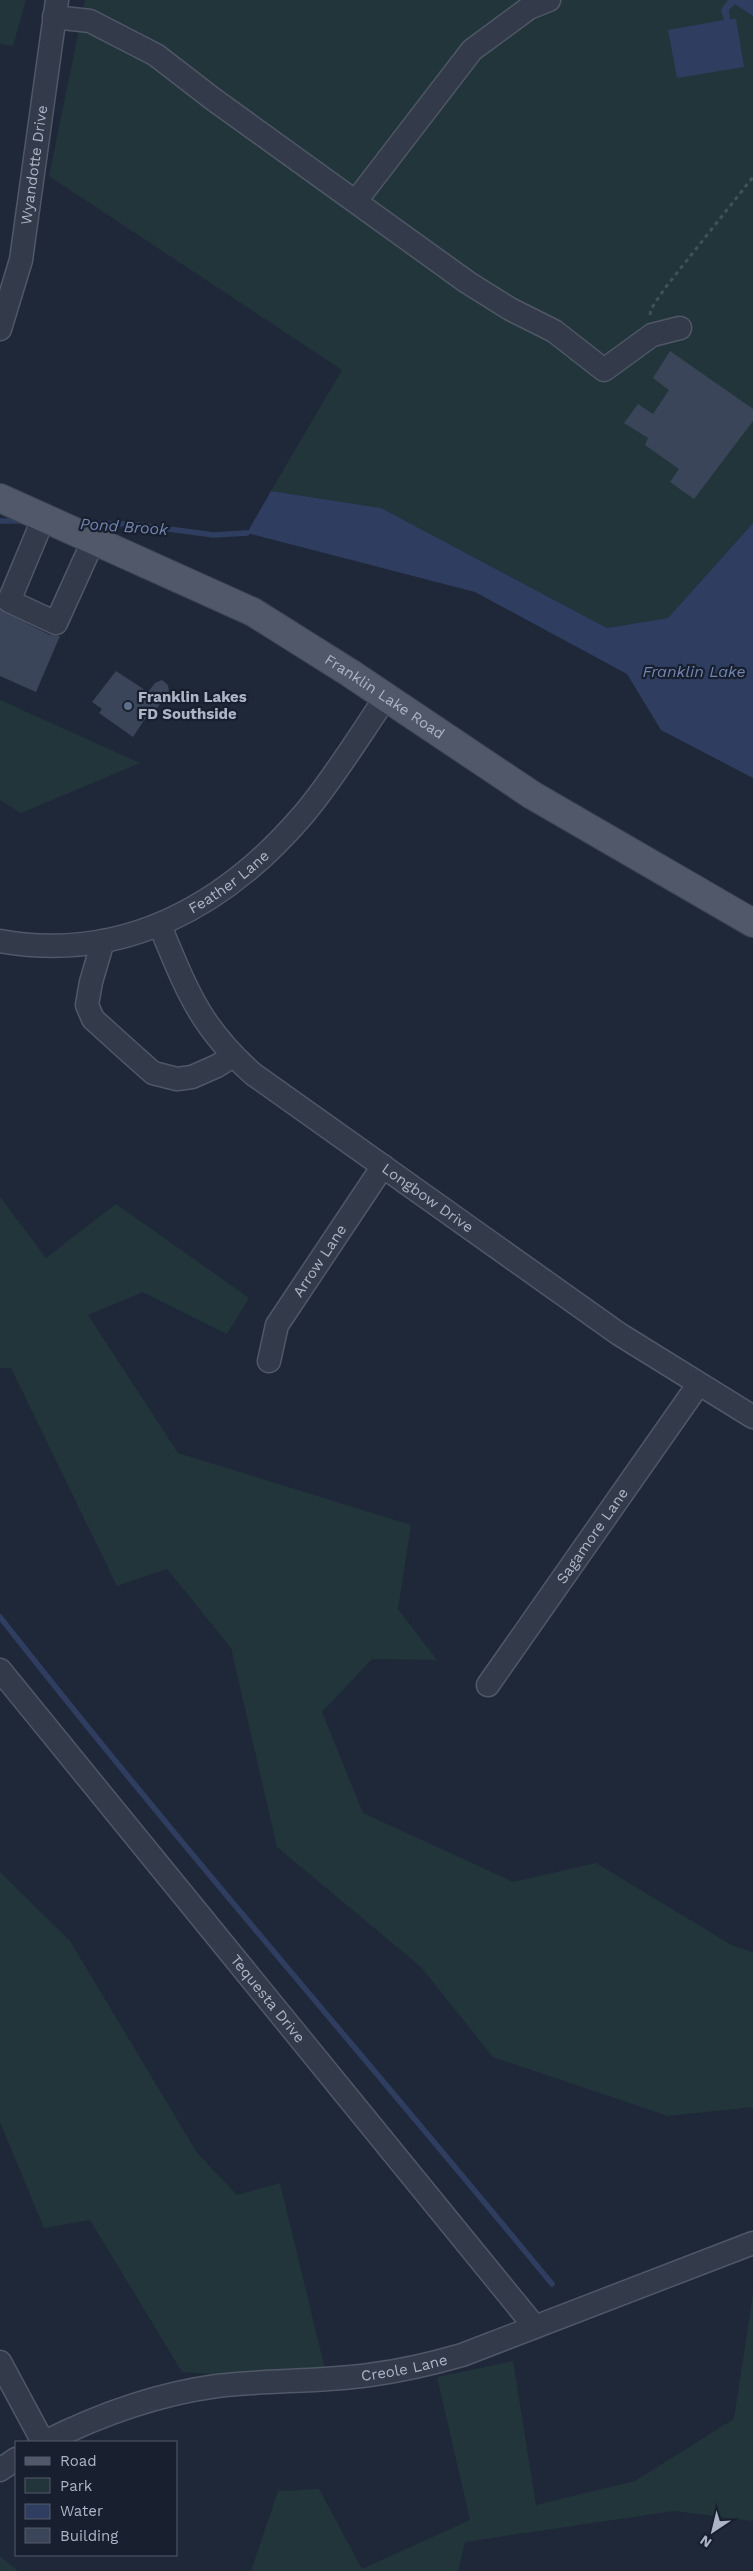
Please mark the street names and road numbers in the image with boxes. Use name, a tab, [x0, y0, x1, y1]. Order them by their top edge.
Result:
street label: Wyandotte Drive	[17, 104, 51, 226]
street label: Franklin Lake Road	[321, 650, 448, 743]
street label: Feather Lane	[185, 847, 273, 918]
street label: Longbow Drive	[378, 1159, 477, 1237]
street label: Arrow Lane	[289, 1221, 350, 1301]
street label: Sagamore Lane	[553, 1485, 632, 1587]
street label: Tequesta Drive	[227, 1951, 309, 2046]
street label: Creole Lane	[360, 2350, 449, 2385]

